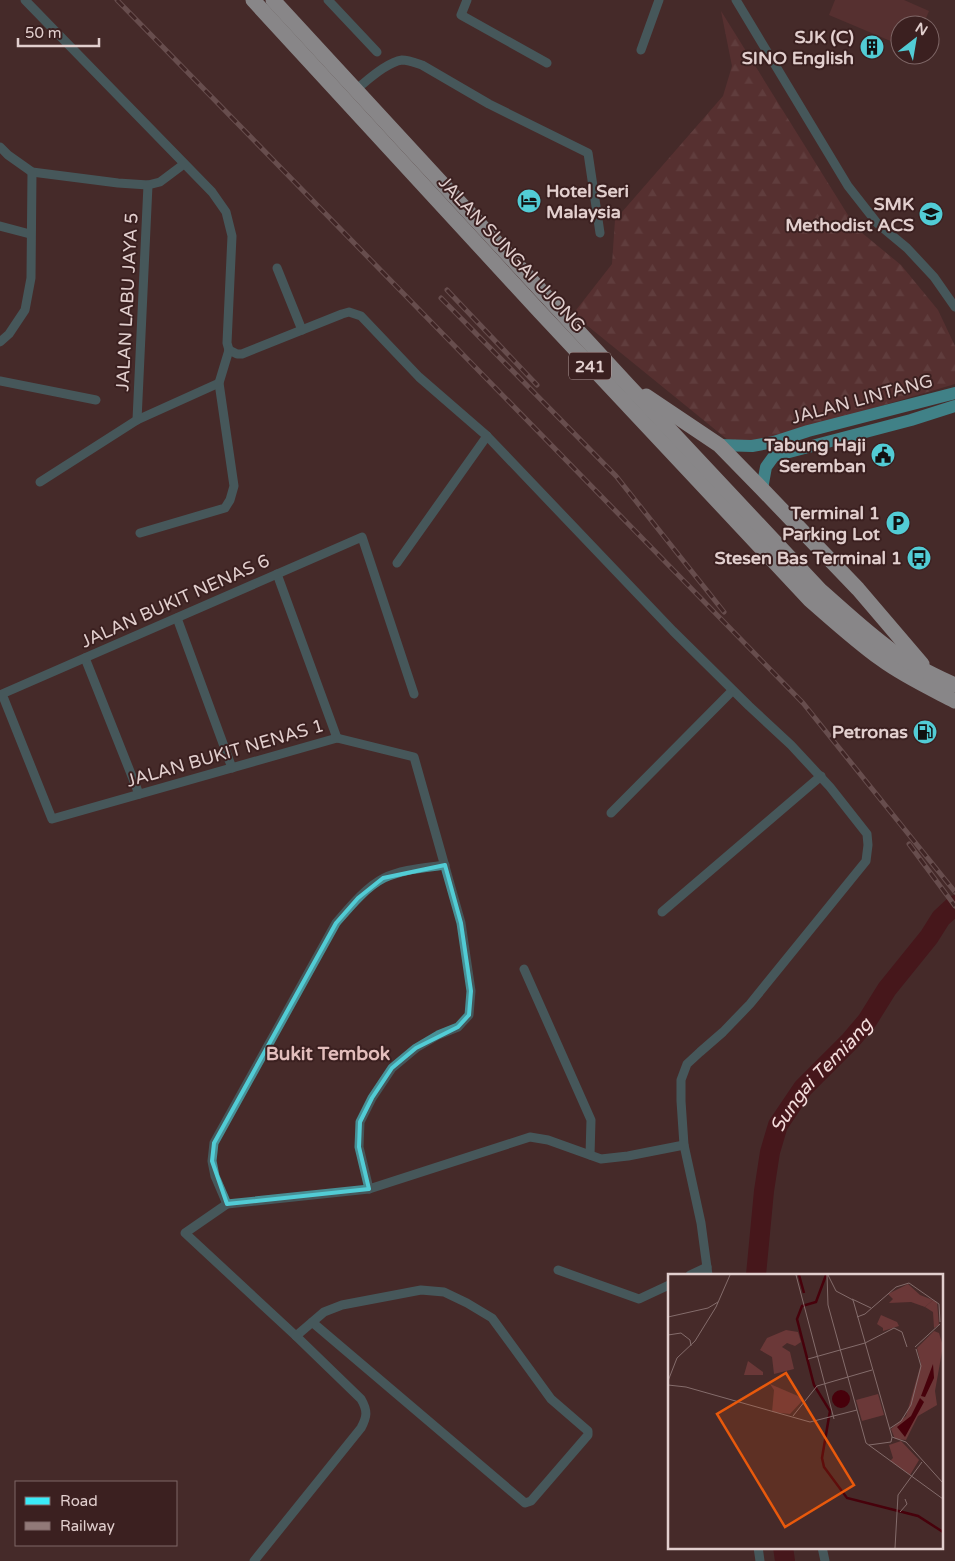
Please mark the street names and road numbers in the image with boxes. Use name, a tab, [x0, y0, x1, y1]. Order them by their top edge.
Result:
street label: JALAN SUNGAI UJONG	[434, 171, 590, 337]
street label: JALAN LABU JAYA 5	[111, 212, 143, 392]
road number: 241	[569, 352, 611, 380]
street label: JALAN LINTANG	[789, 370, 935, 428]
street label: JALAN BUKIT NENAS 6	[77, 549, 273, 653]
street label: JALAN BUKIT NENAS 1	[124, 714, 326, 792]

